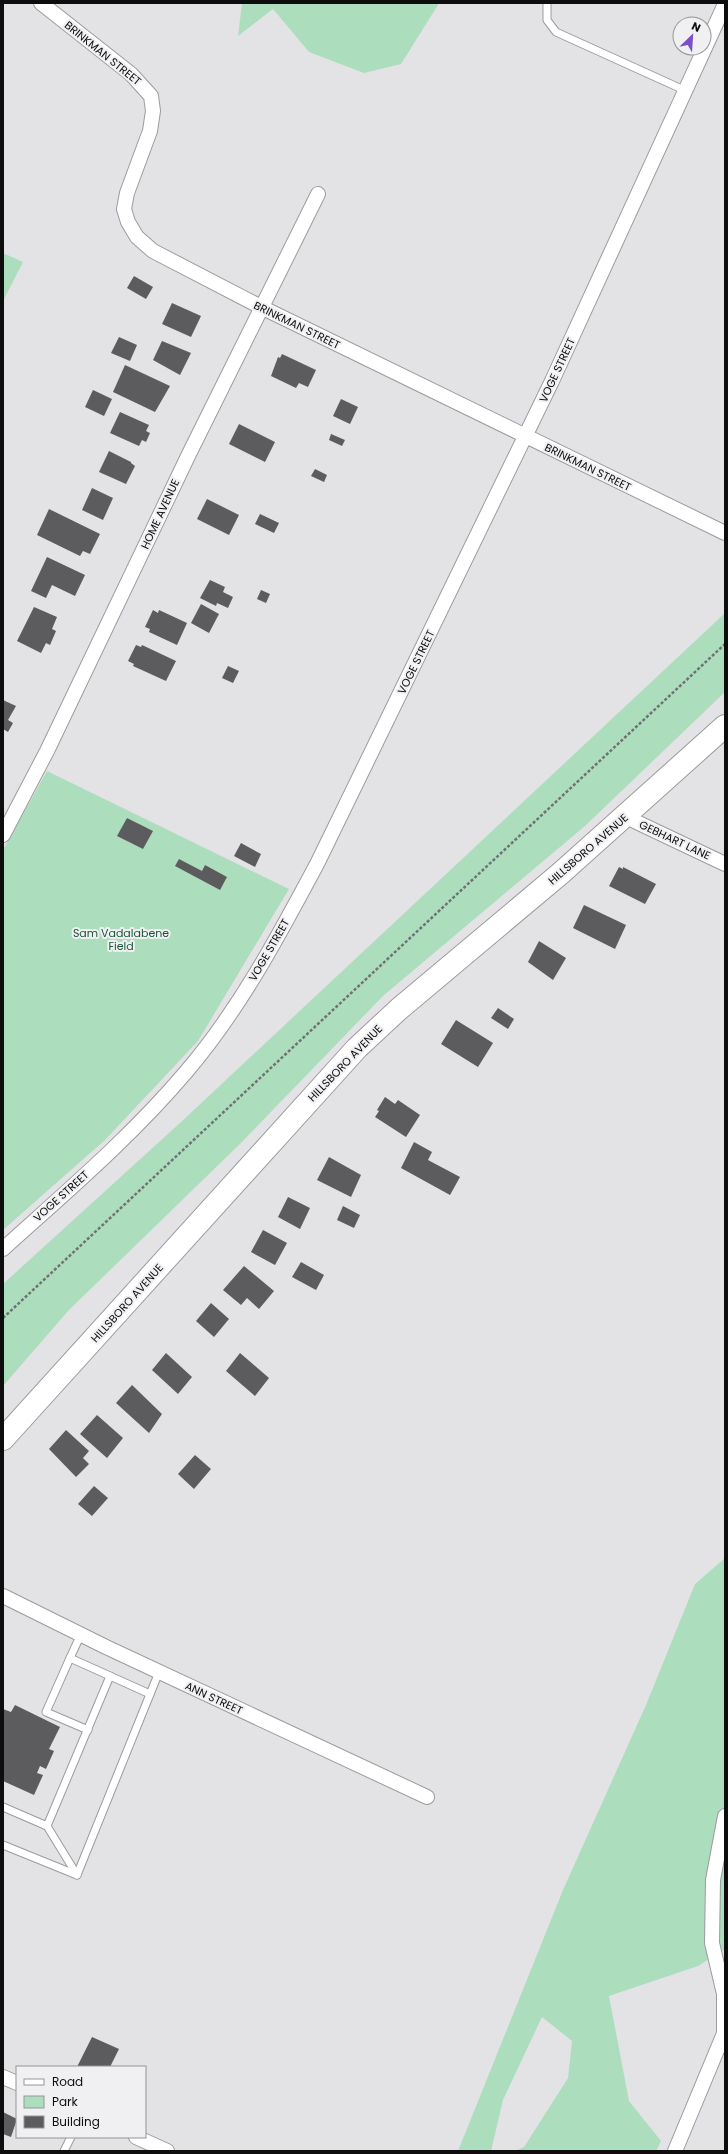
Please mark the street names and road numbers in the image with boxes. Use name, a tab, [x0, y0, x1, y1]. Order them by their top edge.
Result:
street label: BRINKMAN STREET	[61, 17, 145, 89]
street label: BRINKMAN STREET	[251, 297, 343, 353]
street label: VOGE STREET	[535, 335, 579, 405]
street label: BRINKMAN STREET	[542, 439, 634, 495]
street label: HOME AVENUE	[137, 476, 183, 552]
street label: VOGE STREET	[394, 627, 438, 697]
street label: HILLSBORO AVENUE	[545, 810, 631, 888]
street label: GEBHART LANE	[637, 816, 713, 864]
street label: VOGE STREET	[245, 916, 293, 984]
street label: HILLSBORO AVENUE	[304, 1021, 386, 1105]
street label: VOGE STREET	[30, 1167, 92, 1225]
street label: HILLSBORO AVENUE	[87, 1260, 167, 1346]
street label: ANN STREET	[182, 1678, 246, 1718]

